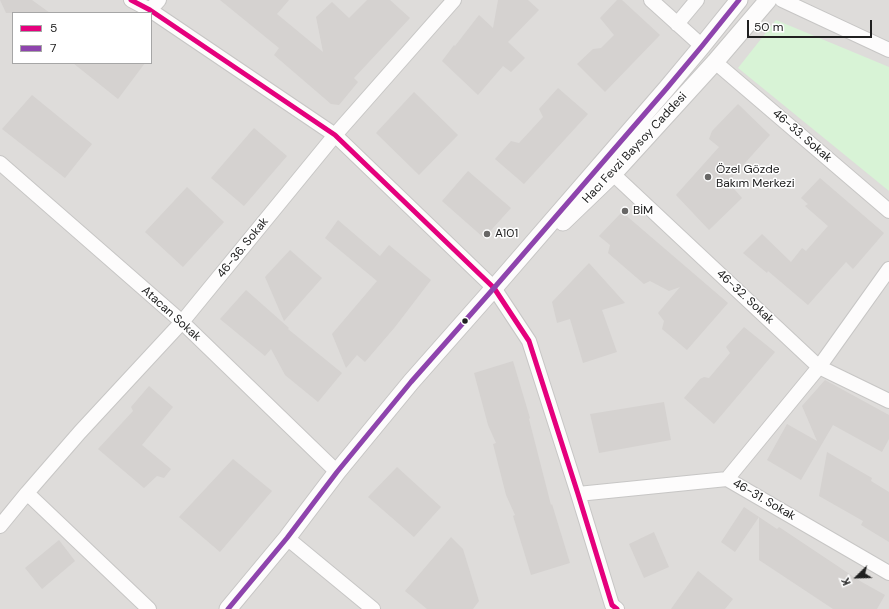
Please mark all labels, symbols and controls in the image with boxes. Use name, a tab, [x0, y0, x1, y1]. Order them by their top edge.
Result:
legend	[12, 12, 152, 64]
scale bar	[749, 12, 874, 38]
text: 50 m	[754, 19, 783, 35]
text: 5	[50, 20, 57, 36]
text: 7	[50, 40, 56, 56]
street label: Hacı Fevzi Baysoy Caddesi	[580, 90, 690, 206]
street label: 46-33. Sokak	[769, 106, 835, 166]
place label: Özel Gözde Bakım Merkezi	[716, 163, 795, 191]
marker: Özel Gözde Bakım Merkezi	[703, 172, 713, 182]
place label: BİM	[633, 204, 653, 218]
marker: BİM	[620, 206, 630, 216]
street label: 46-36. Sokak	[214, 215, 272, 281]
place label: A101	[495, 227, 518, 241]
marker: A101	[482, 229, 492, 239]
street label: 46-32. Sokak	[713, 267, 777, 327]
street label: Atacan Sokak	[138, 284, 204, 344]
unlabelled marker	[460, 316, 470, 326]
street label: 46-31. Sokak	[730, 476, 798, 524]
north arrow	[837, 557, 877, 597]
text: K	[838, 576, 854, 588]

